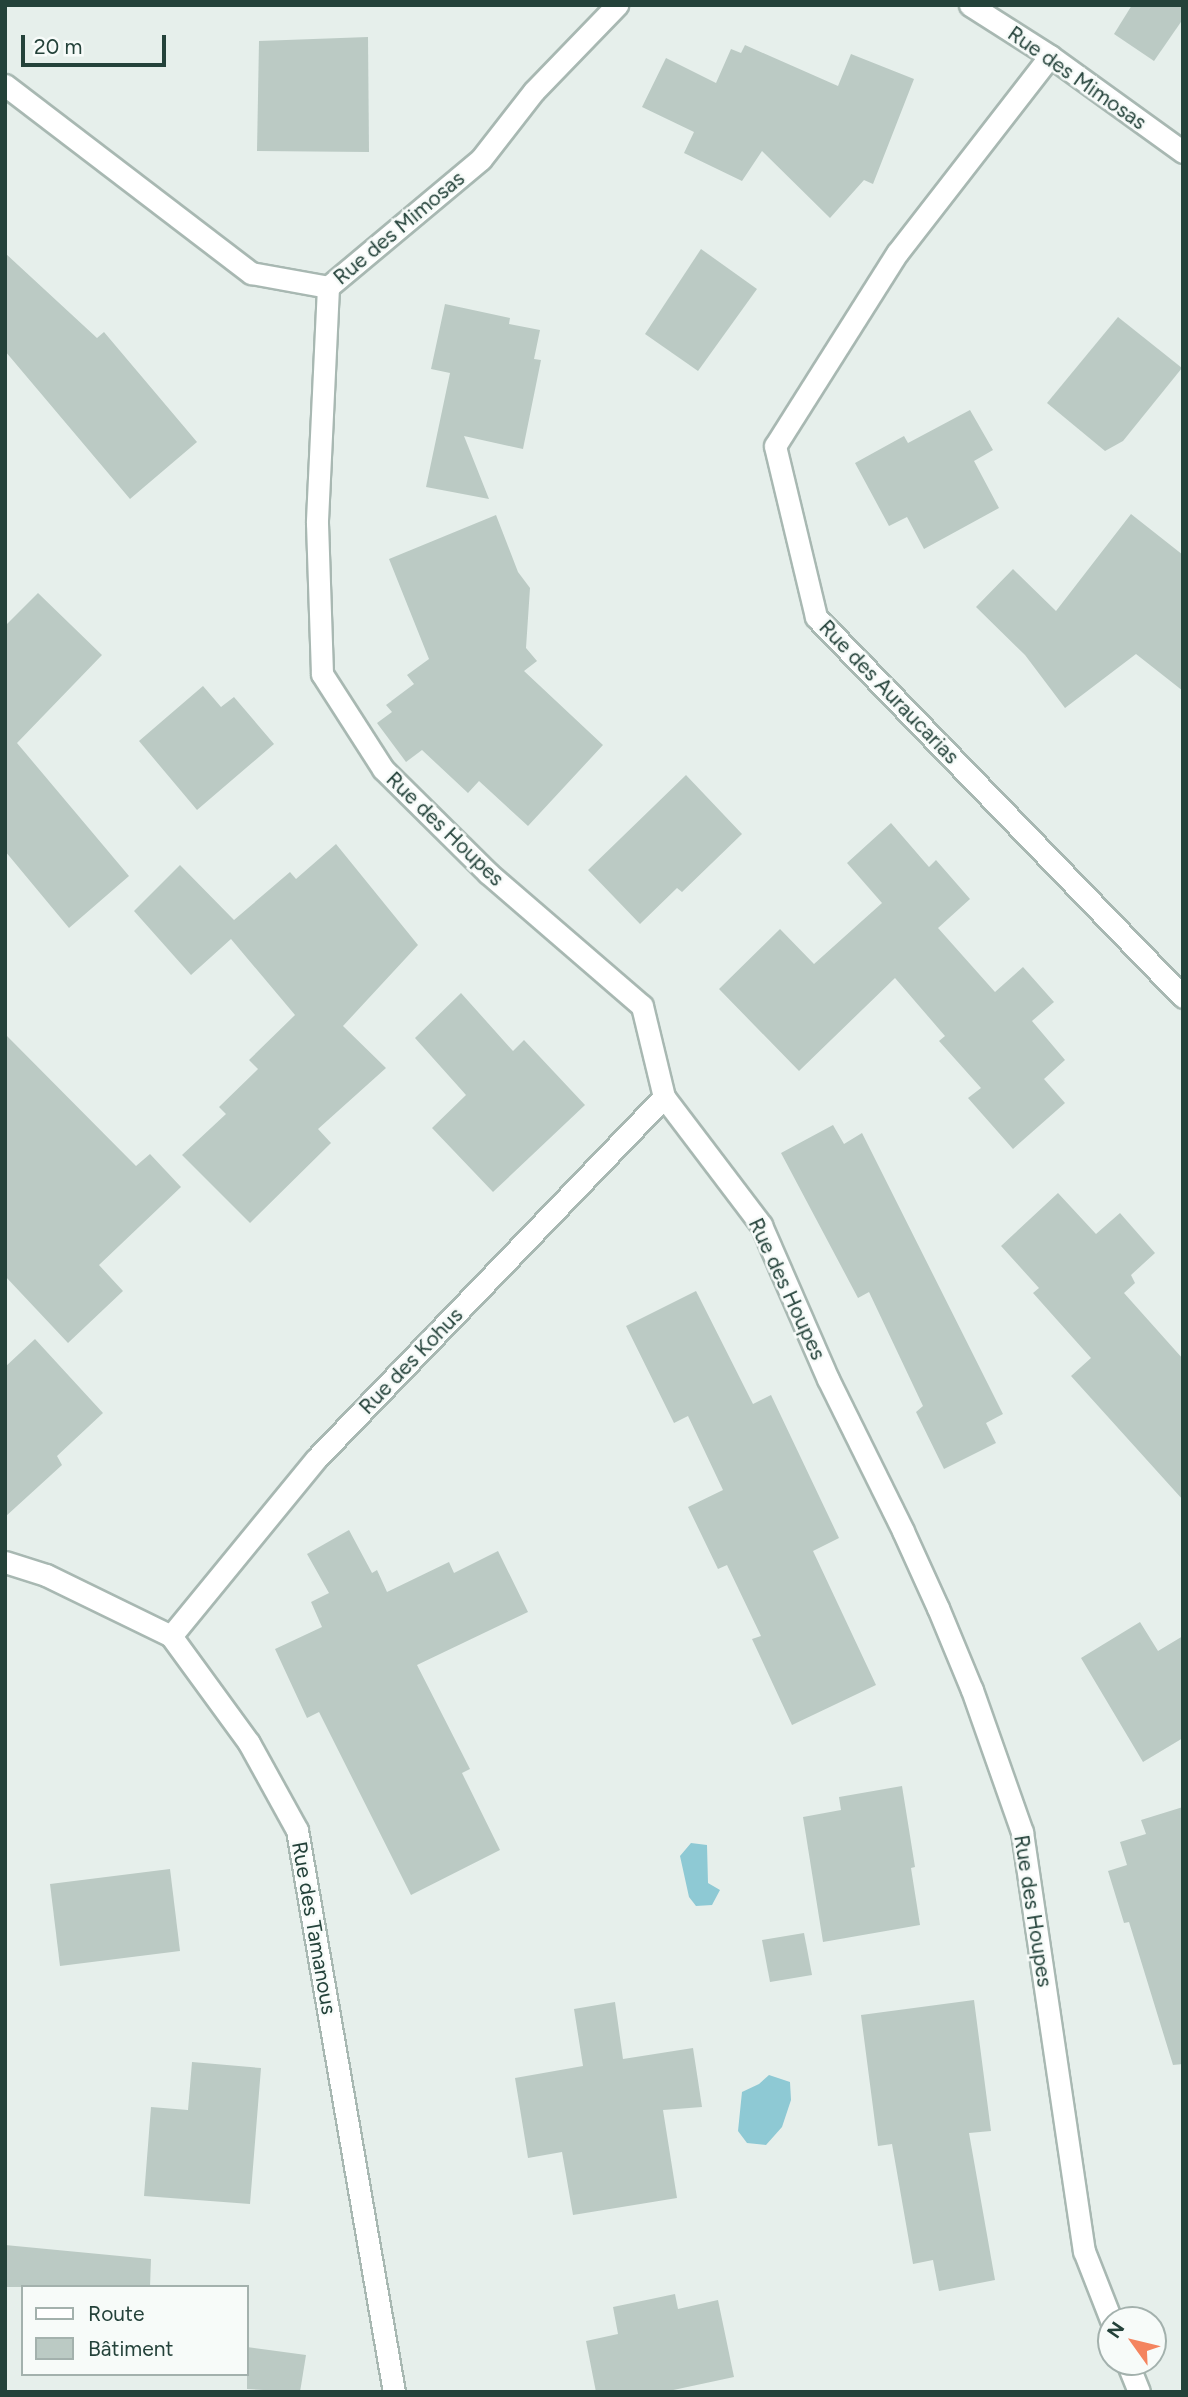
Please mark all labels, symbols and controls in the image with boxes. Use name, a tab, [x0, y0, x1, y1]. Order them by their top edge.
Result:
scale bar	[24, 21, 170, 65]
street label: Rue des Mimosas	[1003, 21, 1151, 135]
text: 20 m	[34, 34, 82, 59]
street label: Rue des Mimosas	[328, 166, 470, 290]
street label: Rue des Auraucarias	[814, 615, 964, 769]
street label: Rue des Houpes	[381, 767, 509, 891]
street label: Rue des Houpes	[743, 1214, 831, 1364]
street label: Rue des Kohus	[354, 1303, 468, 1419]
street label: Rue des Houpes	[1009, 1833, 1057, 1989]
street label: Rue des Tamanous	[286, 1840, 342, 2016]
legend	[21, 2285, 248, 2376]
text: Route	[88, 2301, 144, 2326]
north arrow	[1097, 2306, 1167, 2376]
text: N	[1102, 2318, 1129, 2343]
text: Bâtiment	[88, 2336, 173, 2361]

